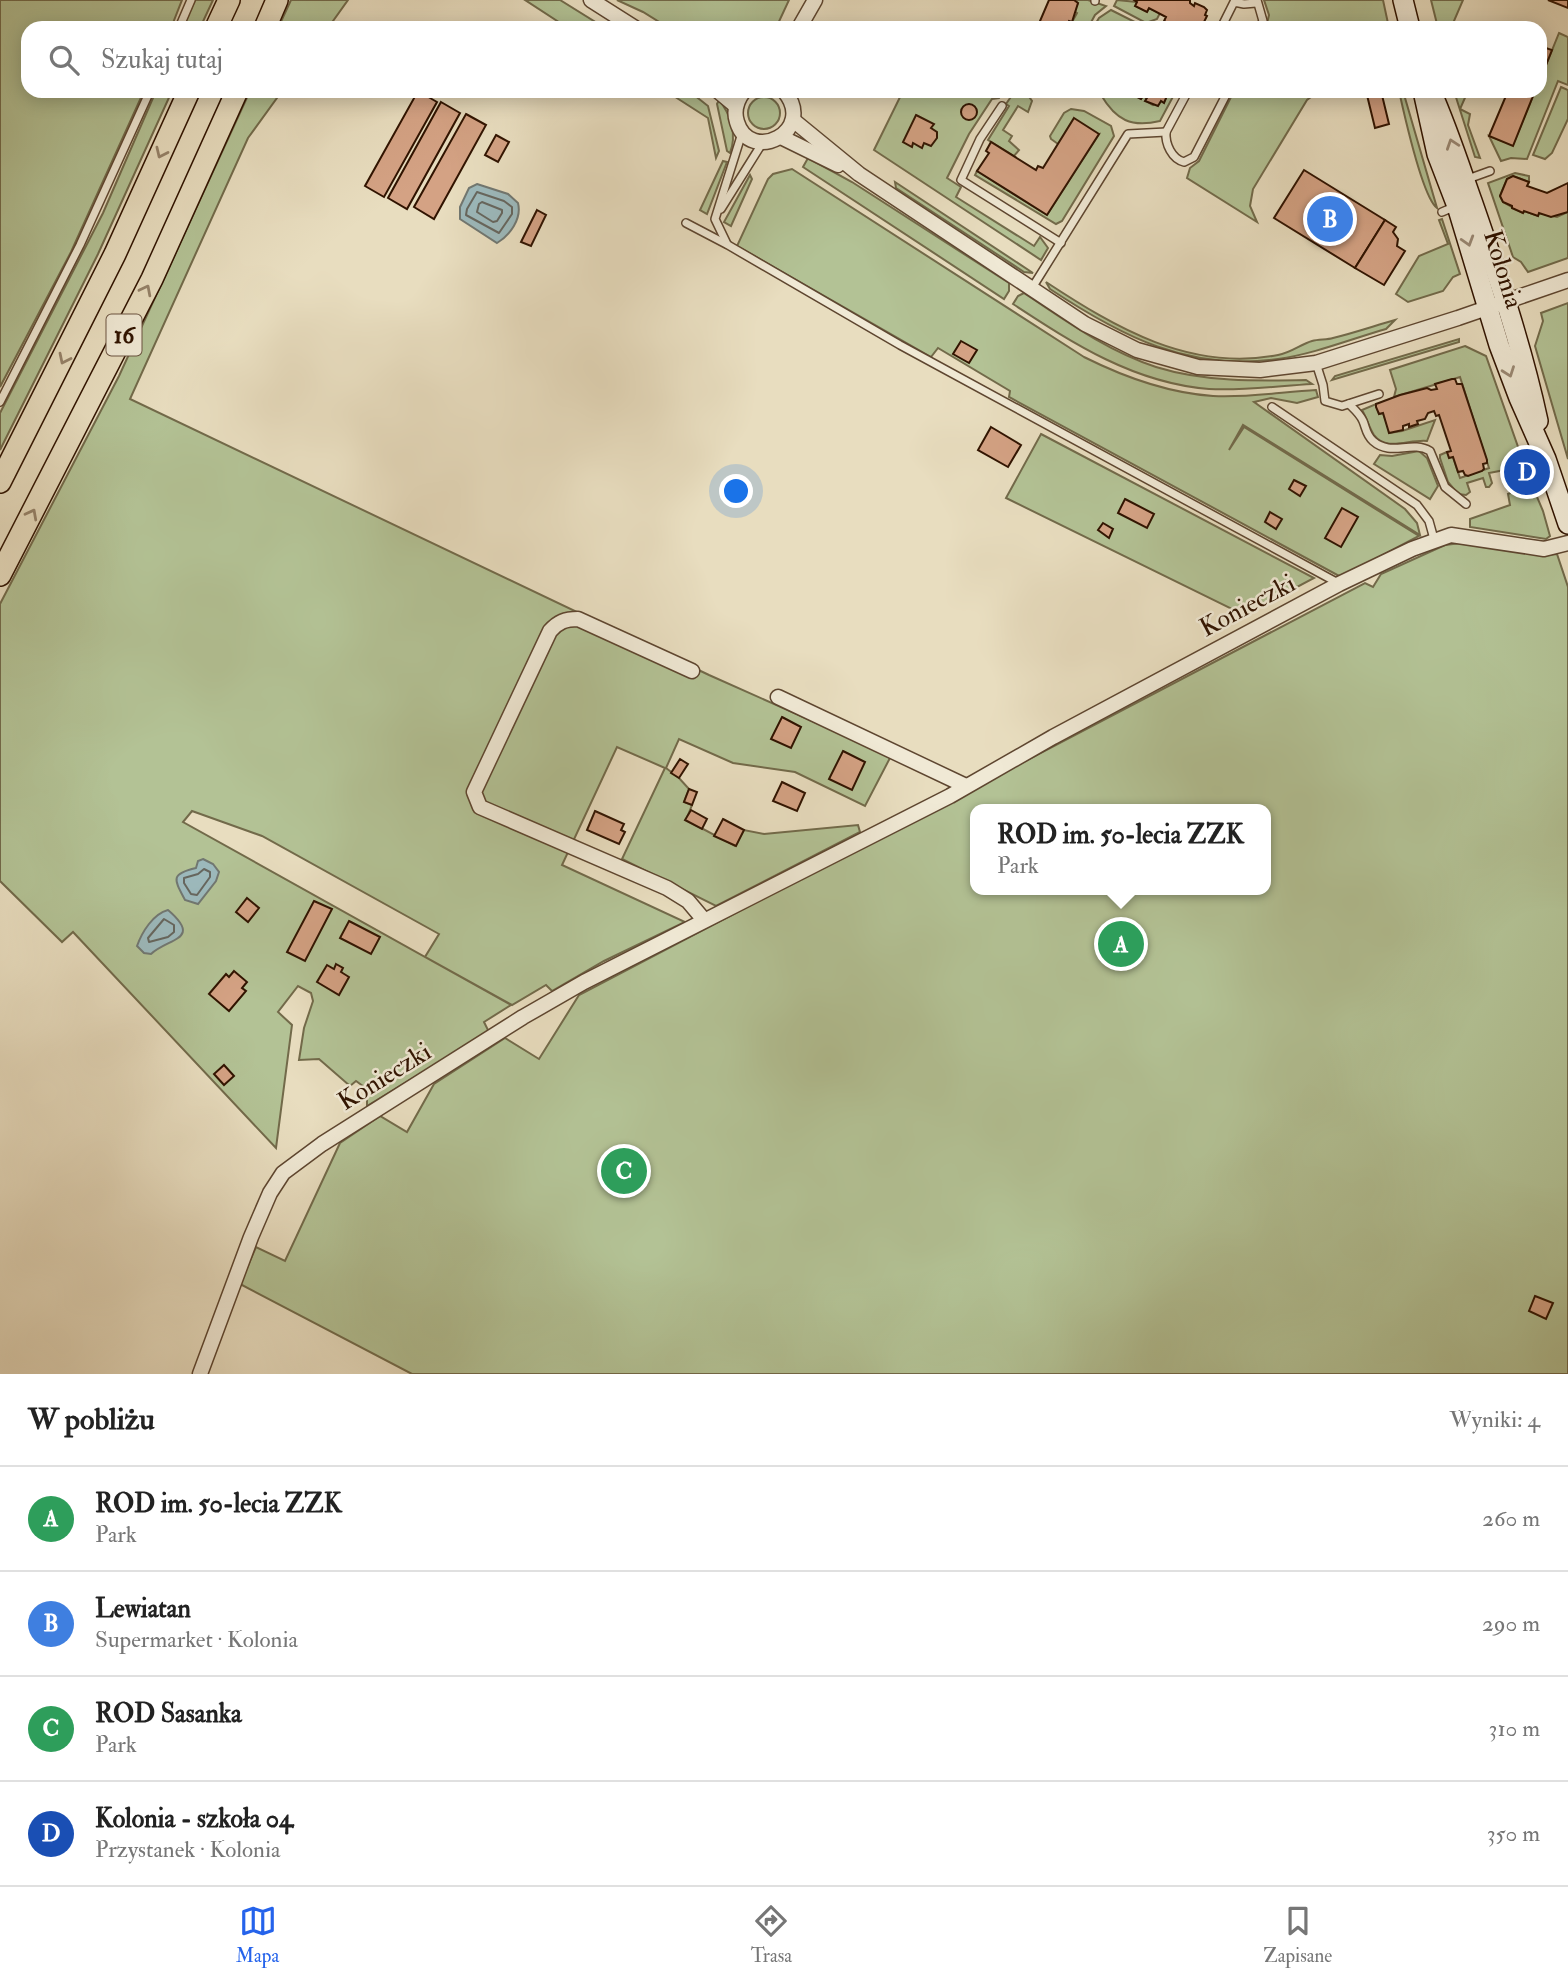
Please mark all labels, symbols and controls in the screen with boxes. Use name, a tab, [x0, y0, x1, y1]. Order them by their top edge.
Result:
search box	[21, 21, 1547, 98]
icon: search	[45, 41, 83, 79]
text: Szukaj tutaj	[101, 44, 223, 76]
one-way arrow	[1446, 139, 1460, 151]
one-way arrow	[156, 146, 170, 159]
pin: B	[1307, 193, 1353, 245]
street label: Kolonia	[1476, 226, 1530, 313]
one-way arrow	[1460, 235, 1475, 247]
one-way arrow	[138, 285, 152, 297]
road number: 16	[106, 314, 142, 356]
one-way arrow	[58, 352, 72, 364]
one-way arrow	[1501, 366, 1515, 378]
pin: D	[1504, 446, 1550, 498]
your location	[719, 474, 753, 508]
one-way arrow	[24, 509, 37, 522]
street label: Konieczki	[1194, 567, 1301, 644]
popup	[970, 804, 1271, 895]
text: ROD im. 50-lecia ZZK	[997, 819, 1244, 851]
text: Park	[997, 851, 1039, 880]
pin: A	[1098, 918, 1144, 970]
street label: Konieczki	[332, 1036, 437, 1118]
pin: C	[601, 1145, 647, 1197]
text: W pobliżu	[28, 1401, 155, 1438]
text: Wyniki: 4	[1449, 1405, 1540, 1434]
text: ROD im. 50-lecia ZZK	[95, 1488, 342, 1520]
text: A	[44, 1504, 58, 1533]
text: 260 m	[1482, 1504, 1540, 1533]
text: Park	[95, 1520, 137, 1549]
text: Lewiatan	[95, 1593, 191, 1625]
text: B	[43, 1609, 59, 1638]
text: 290 m	[1482, 1609, 1540, 1638]
text: Supermarket · Kolonia	[95, 1625, 298, 1654]
text: ROD Sasanka	[95, 1698, 242, 1730]
text: C	[43, 1714, 59, 1743]
text: 310 m	[1489, 1714, 1540, 1743]
text: Park	[95, 1730, 137, 1759]
text: Kolonia - szkoła 04	[95, 1803, 293, 1835]
text: D	[42, 1819, 60, 1848]
text: 350 m	[1487, 1819, 1540, 1848]
text: Przystanek · Kolonia	[95, 1835, 280, 1864]
tab: Mapa	[236, 1902, 279, 1968]
tab: Trasa	[751, 1902, 792, 1968]
tab: Zapisane	[1264, 1902, 1332, 1968]

